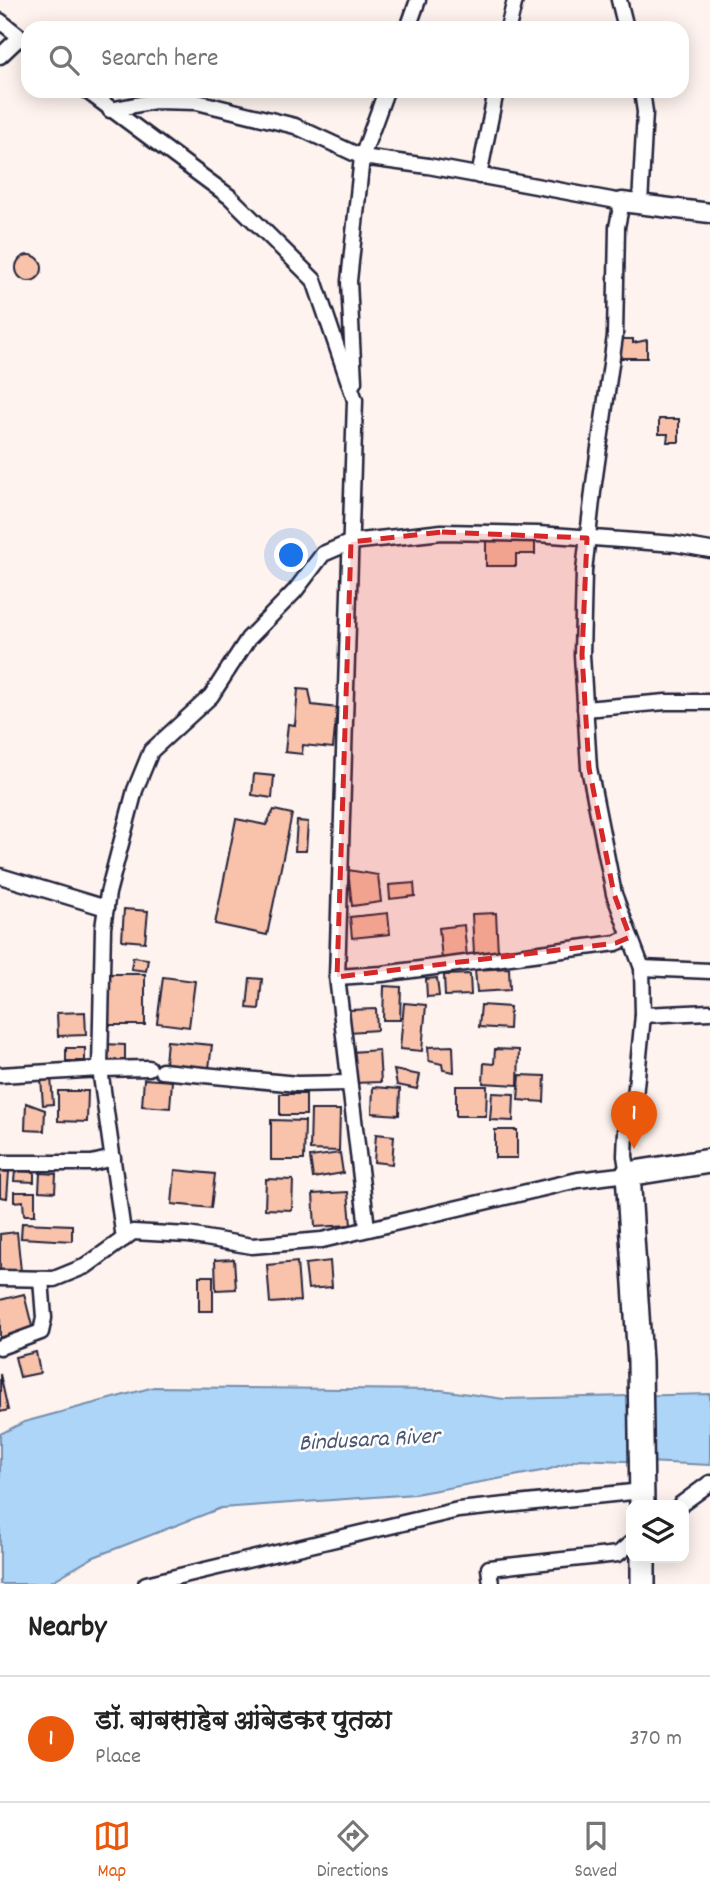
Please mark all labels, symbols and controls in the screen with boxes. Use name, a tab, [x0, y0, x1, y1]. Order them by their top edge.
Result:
search box	[21, 21, 689, 98]
icon: search	[45, 41, 83, 79]
text: Search here	[101, 41, 219, 78]
your location	[274, 538, 308, 572]
pin: 1	[611, 1091, 657, 1149]
water label: Bindusara River	[298, 1420, 444, 1462]
map controls	[626, 1500, 689, 1563]
button: layers	[626, 1500, 689, 1563]
text: Nearby	[28, 1608, 106, 1651]
text: डॉ. बाबसाहेब आंबेडकर पुतळा	[95, 1704, 392, 1741]
text: 1	[48, 1723, 54, 1756]
text: 370 m	[629, 1723, 682, 1756]
text: Place	[95, 1741, 141, 1774]
tab: Map	[93, 1817, 131, 1886]
tab: Directions	[317, 1817, 389, 1886]
tab: Saved	[575, 1817, 617, 1886]

